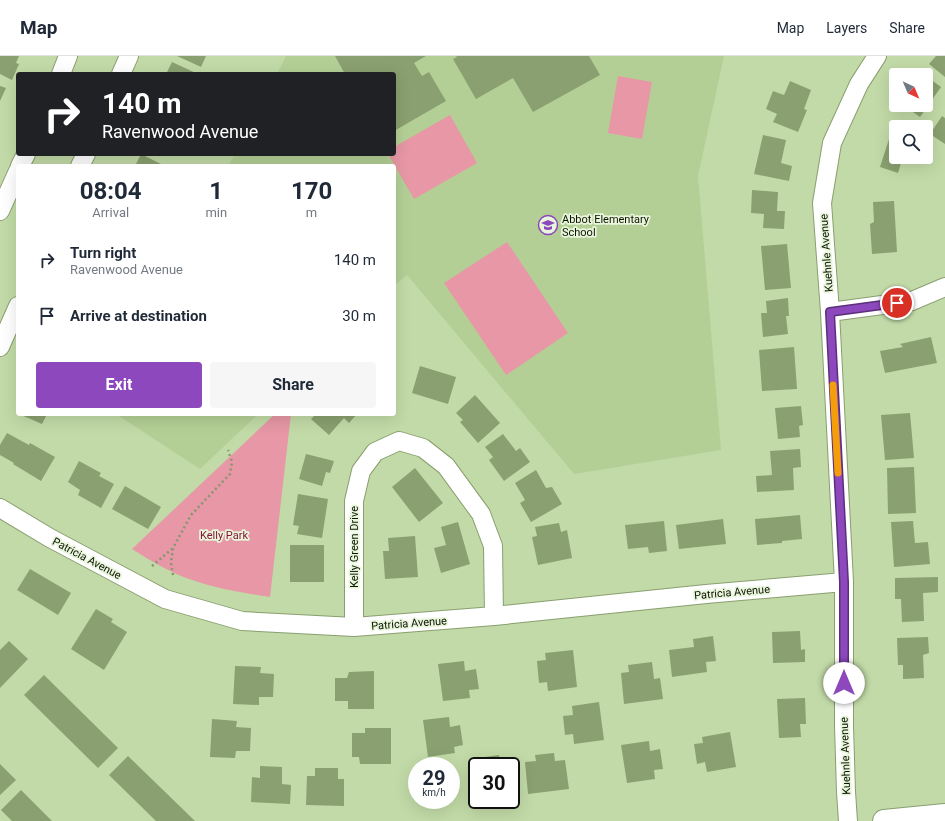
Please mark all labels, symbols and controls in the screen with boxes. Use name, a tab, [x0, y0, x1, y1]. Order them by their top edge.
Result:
text: Map	[20, 16, 58, 39]
text: Map	[777, 20, 804, 36]
text: Layers	[826, 20, 867, 36]
text: Share	[889, 20, 925, 36]
north arrow	[889, 68, 933, 112]
map controls	[889, 68, 933, 164]
text: 140 m	[102, 87, 181, 120]
icon: right	[36, 88, 88, 140]
button: search	[889, 120, 933, 164]
text: Ravenwood Avenue	[102, 121, 258, 142]
text: 08:04	[80, 177, 142, 205]
text: 1	[209, 177, 223, 205]
text: 170	[291, 177, 332, 205]
text: Arrival	[92, 205, 129, 220]
text: min	[205, 205, 227, 220]
text: m	[306, 205, 317, 220]
place label: Abbot Elementary School	[562, 213, 650, 239]
street label: Kuehnle Avenue	[817, 213, 836, 292]
school or university icon: Abbot Elementary School	[537, 214, 559, 236]
text: Turn right	[70, 244, 136, 262]
icon: right	[36, 249, 58, 271]
text: 140 m	[334, 251, 376, 269]
text: Ravenwood Avenue	[70, 262, 183, 277]
pin	[880, 286, 914, 320]
icon: arrive	[886, 292, 908, 314]
icon: arrive	[36, 305, 58, 327]
text: Arrive at destination	[70, 307, 207, 325]
text: 30 m	[342, 307, 376, 325]
button: Exit	[36, 362, 202, 408]
button: Share	[210, 362, 376, 408]
street label: Kelly Green Drive	[348, 506, 361, 588]
park label: Kelly Park	[200, 529, 248, 542]
street label: Patricia Avenue	[50, 535, 124, 582]
street label: Patricia Avenue	[694, 583, 771, 602]
street label: Patricia Avenue	[371, 614, 448, 633]
position arrow	[823, 662, 865, 704]
street label: Kuehnle Avenue	[838, 717, 853, 795]
speed limit sign: 30	[468, 757, 520, 809]
text: 29	[423, 766, 445, 790]
text: km/h	[422, 787, 446, 798]

